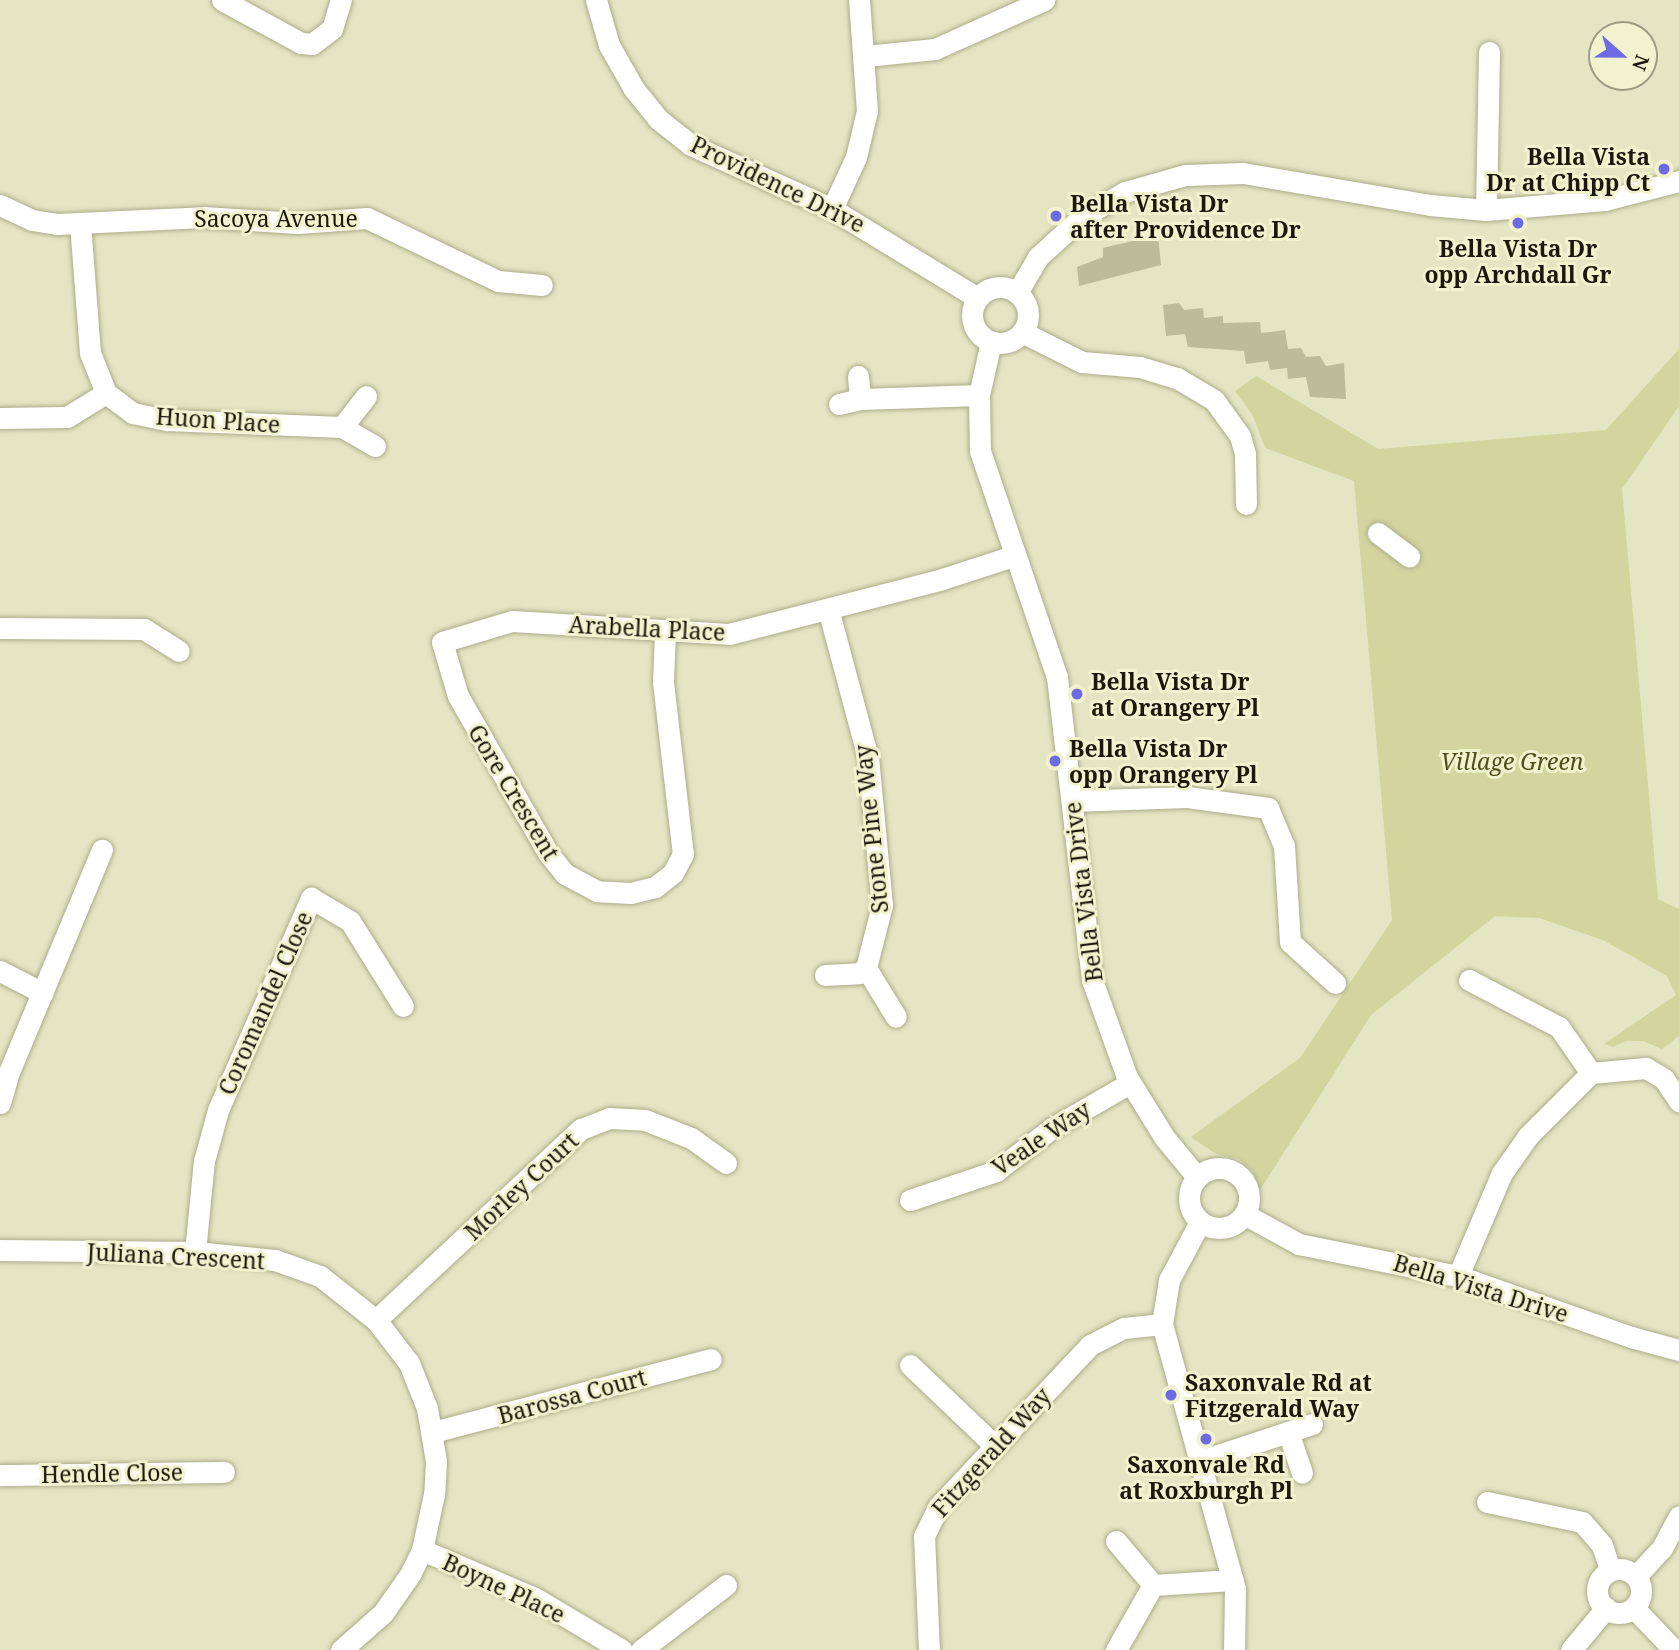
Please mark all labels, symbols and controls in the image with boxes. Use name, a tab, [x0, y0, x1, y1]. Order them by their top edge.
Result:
north arrow	[1588, 21, 1658, 91]
text: N	[1626, 51, 1656, 74]
street label: Providence Drive	[687, 130, 869, 238]
place label: Bella Vista Dr at Chipp Ct	[1486, 142, 1650, 196]
marker: Bella Vista Dr at Chipp Ct	[1656, 161, 1672, 177]
place label: Bella Vista Dr after Providence Dr	[1070, 189, 1301, 243]
street label: Sacoya Avenue	[194, 204, 358, 232]
marker: Bella Vista Dr after Providence Dr	[1048, 208, 1064, 224]
marker: Bella Vista Dr opp Archdall Gr	[1510, 215, 1526, 231]
place label: Bella Vista Dr opp Archdall Gr	[1424, 234, 1612, 288]
street label: Huon Place	[155, 402, 281, 438]
street label: Arabella Place	[568, 610, 726, 646]
place label: Bella Vista Dr at Orangery Pl	[1091, 667, 1259, 721]
marker: Bella Vista Dr at Orangery Pl	[1069, 686, 1085, 702]
street label: Gore Crescent	[463, 719, 565, 865]
place label: Bella Vista Dr opp Orangery Pl	[1069, 734, 1258, 788]
street label: Stone Pine Way	[848, 743, 894, 915]
park label: Village Green	[1440, 747, 1584, 775]
marker: Bella Vista Dr opp Orangery Pl	[1047, 753, 1063, 769]
street label: Bella Vista Drive	[1058, 800, 1108, 984]
street label: Coromandel Close	[212, 907, 318, 1099]
street label: Veale Way	[987, 1095, 1095, 1181]
street label: Morley Court	[459, 1126, 583, 1246]
street label: Juliana Crescent	[86, 1238, 266, 1274]
street label: Bella Vista Drive	[1390, 1248, 1572, 1328]
street label: Barossa Court	[495, 1363, 649, 1429]
place label: Saxonvale Rd at Fitzgerald Way	[1185, 1368, 1372, 1422]
street label: Fitzgerald Way	[926, 1382, 1056, 1522]
marker: Saxonvale Rd at Fitzgerald Way	[1163, 1387, 1179, 1403]
marker: Saxonvale Rd at Roxburgh Pl	[1198, 1431, 1214, 1447]
place label: Saxonvale Rd at Roxburgh Pl	[1119, 1450, 1293, 1504]
street label: Hendle Close	[41, 1458, 183, 1488]
street label: Boyne Place	[439, 1548, 569, 1628]

